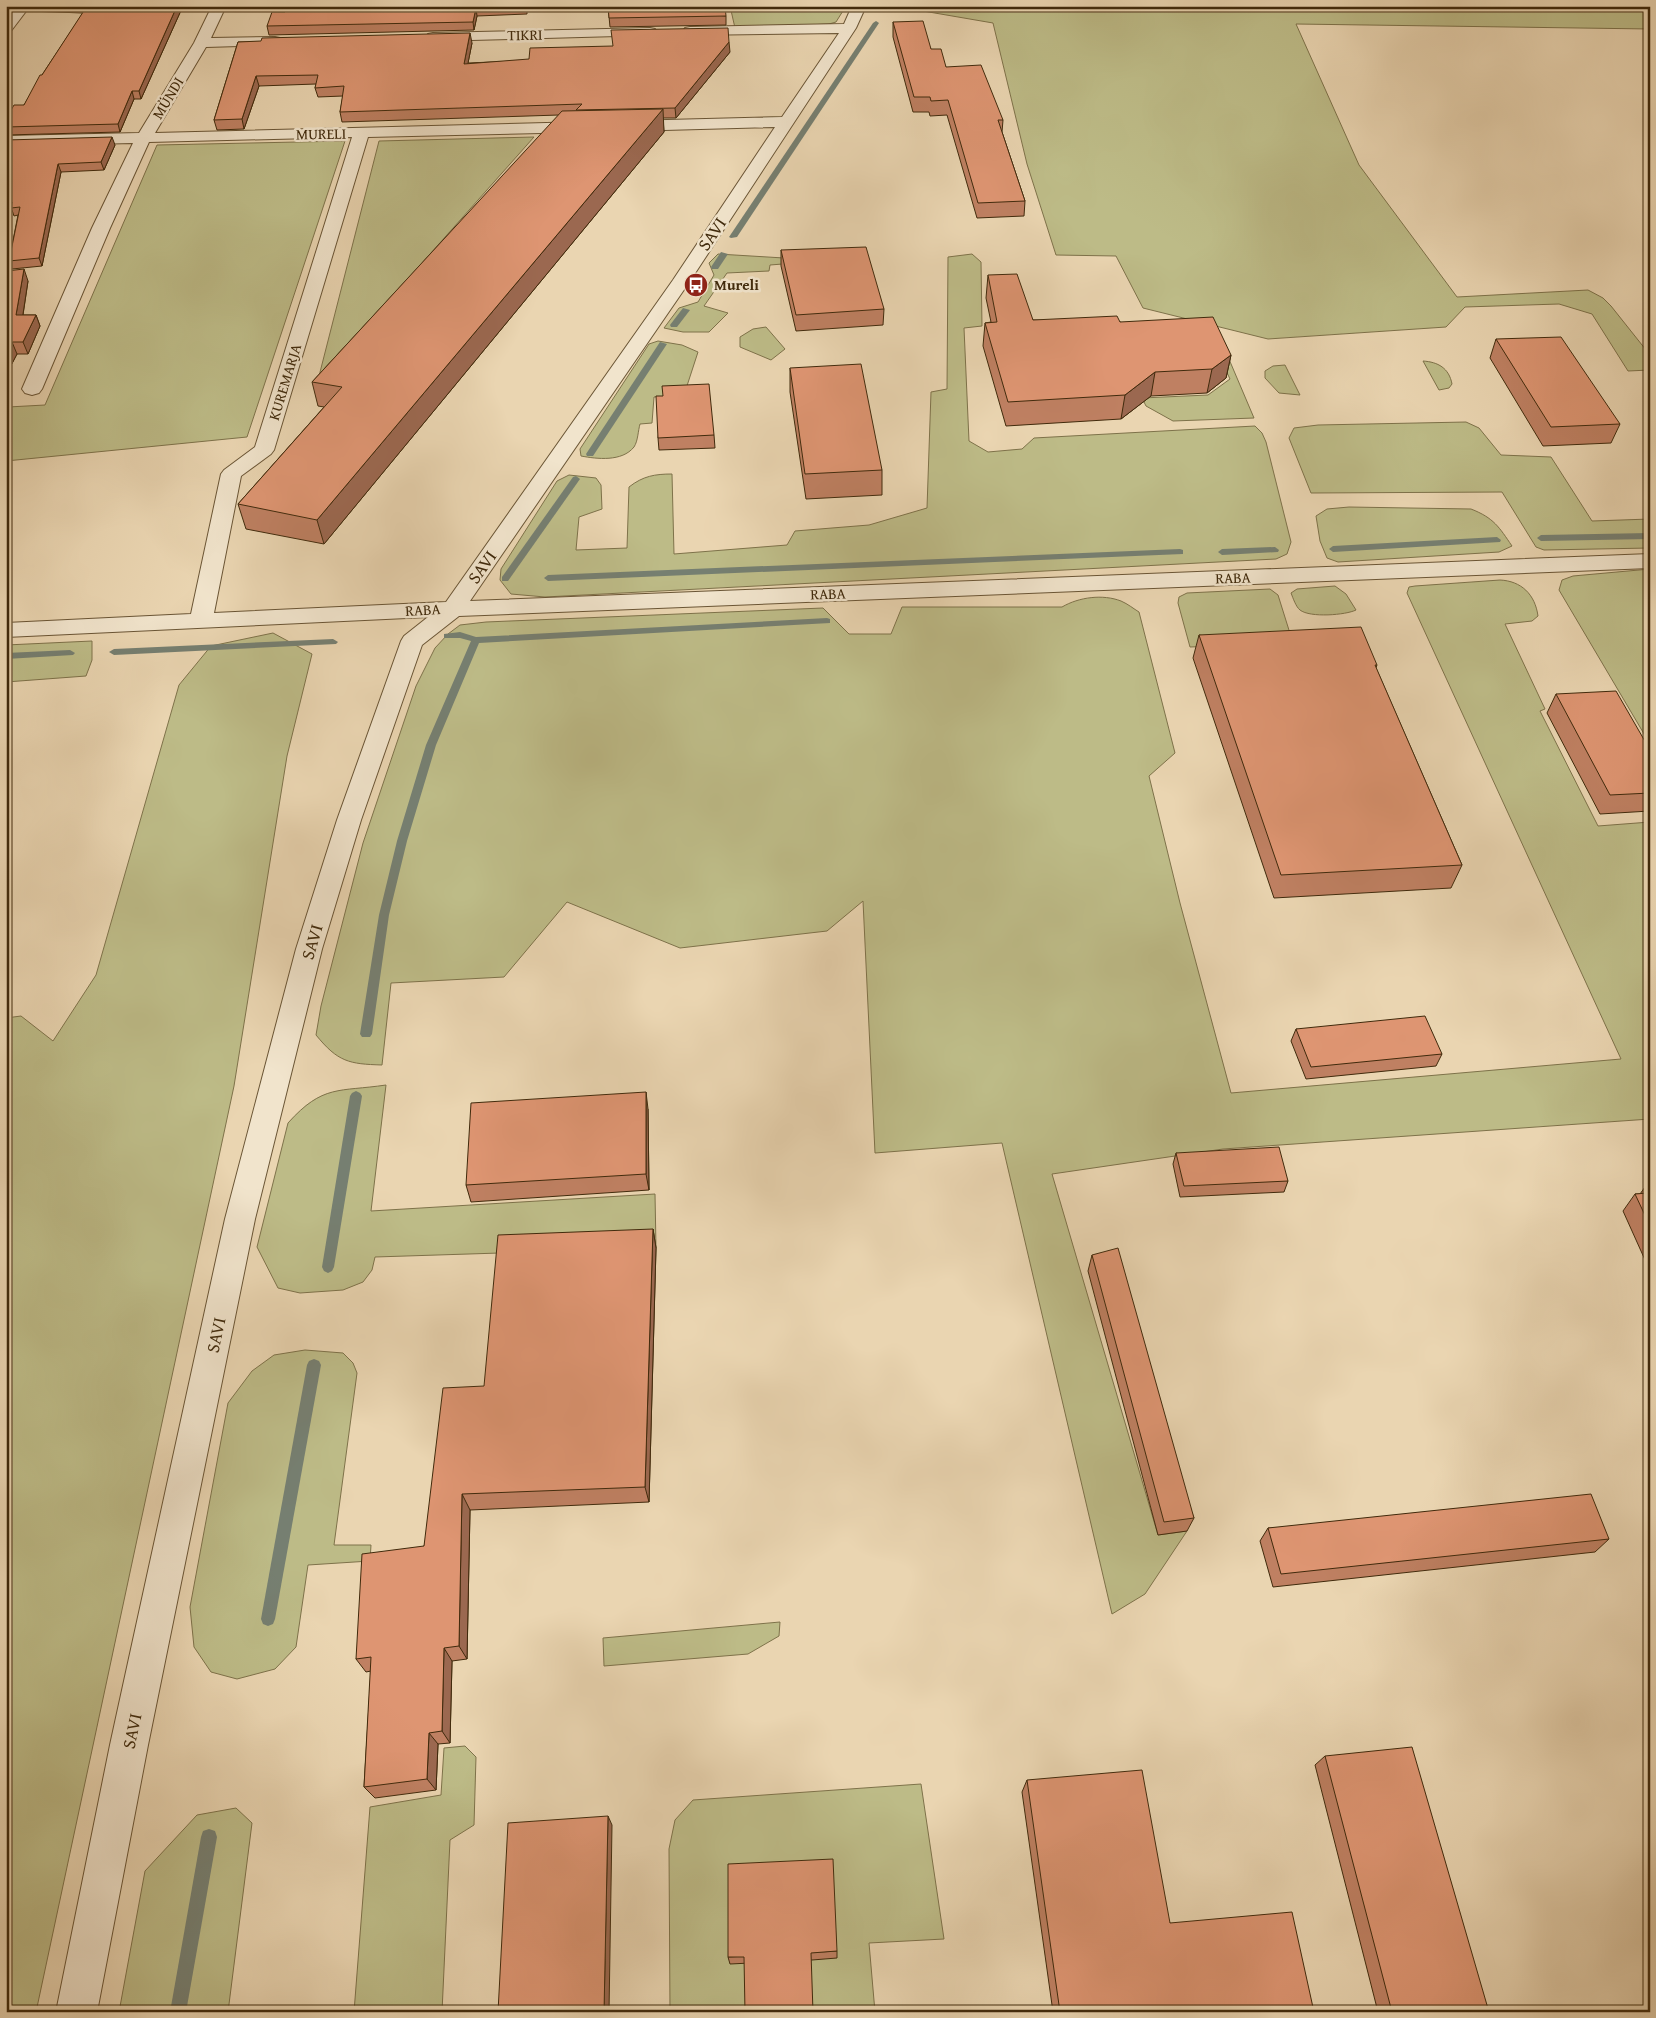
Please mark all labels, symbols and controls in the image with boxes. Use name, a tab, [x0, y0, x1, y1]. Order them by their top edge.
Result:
street label: TIKRI	[507, 24, 543, 45]
street label: MÜNDI	[147, 73, 188, 123]
street label: MURELI	[296, 123, 346, 144]
street label: SAVI	[690, 211, 733, 256]
bus stop icon: Mureli	[683, 272, 709, 298]
place label: Mureli	[714, 274, 759, 295]
street label: KUREMARJA	[263, 341, 306, 423]
street label: SAVI	[460, 544, 503, 589]
street label: RABA	[1215, 566, 1251, 589]
street label: RABA	[810, 582, 846, 605]
street label: RABA	[405, 598, 441, 621]
street label: SAVI	[294, 921, 329, 963]
street label: SAVI	[199, 1315, 232, 1355]
street label: SAVI	[115, 1711, 148, 1751]

